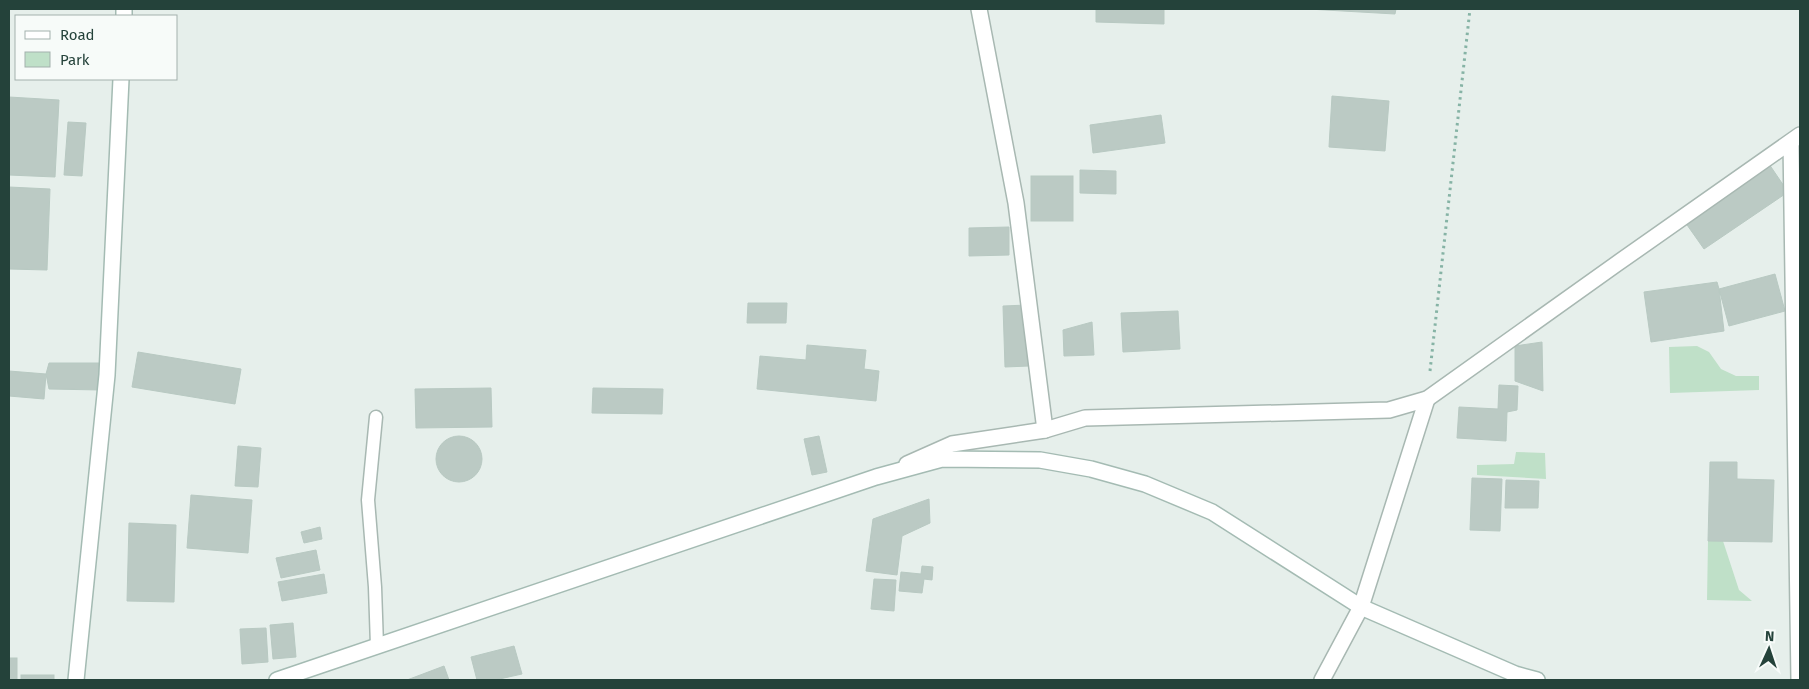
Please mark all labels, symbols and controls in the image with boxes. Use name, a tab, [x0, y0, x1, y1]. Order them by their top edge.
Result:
legend	[15, 15, 178, 80]
text: Road	[60, 26, 95, 44]
text: Park	[60, 51, 90, 69]
north arrow	[1744, 624, 1794, 674]
text: N	[1765, 628, 1775, 645]

